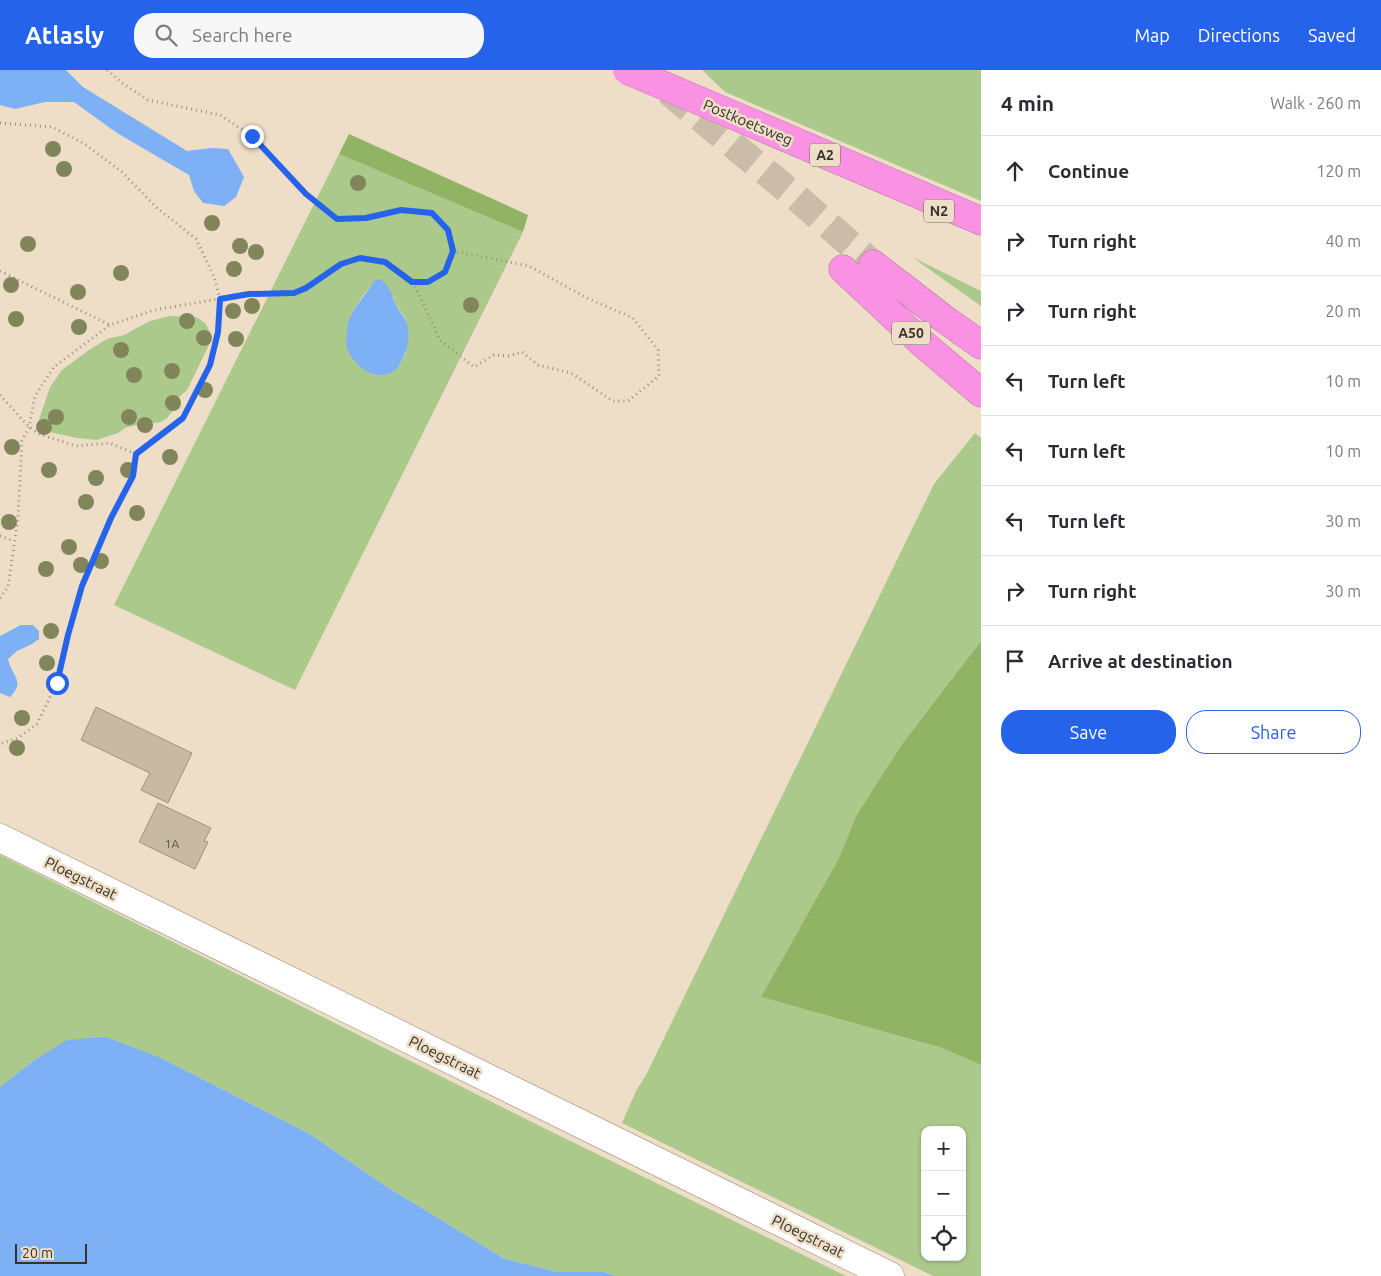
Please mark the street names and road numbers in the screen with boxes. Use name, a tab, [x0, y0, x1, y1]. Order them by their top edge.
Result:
street label: Postkoetsweg	[701, 96, 795, 148]
road number: A2	[810, 144, 840, 166]
road number: N2	[924, 200, 954, 222]
road number: A50	[892, 322, 930, 344]
street label: Ploegstraat	[42, 853, 120, 903]
street label: Ploegstraat	[406, 1032, 484, 1082]
street label: Ploegstraat	[769, 1211, 847, 1261]

